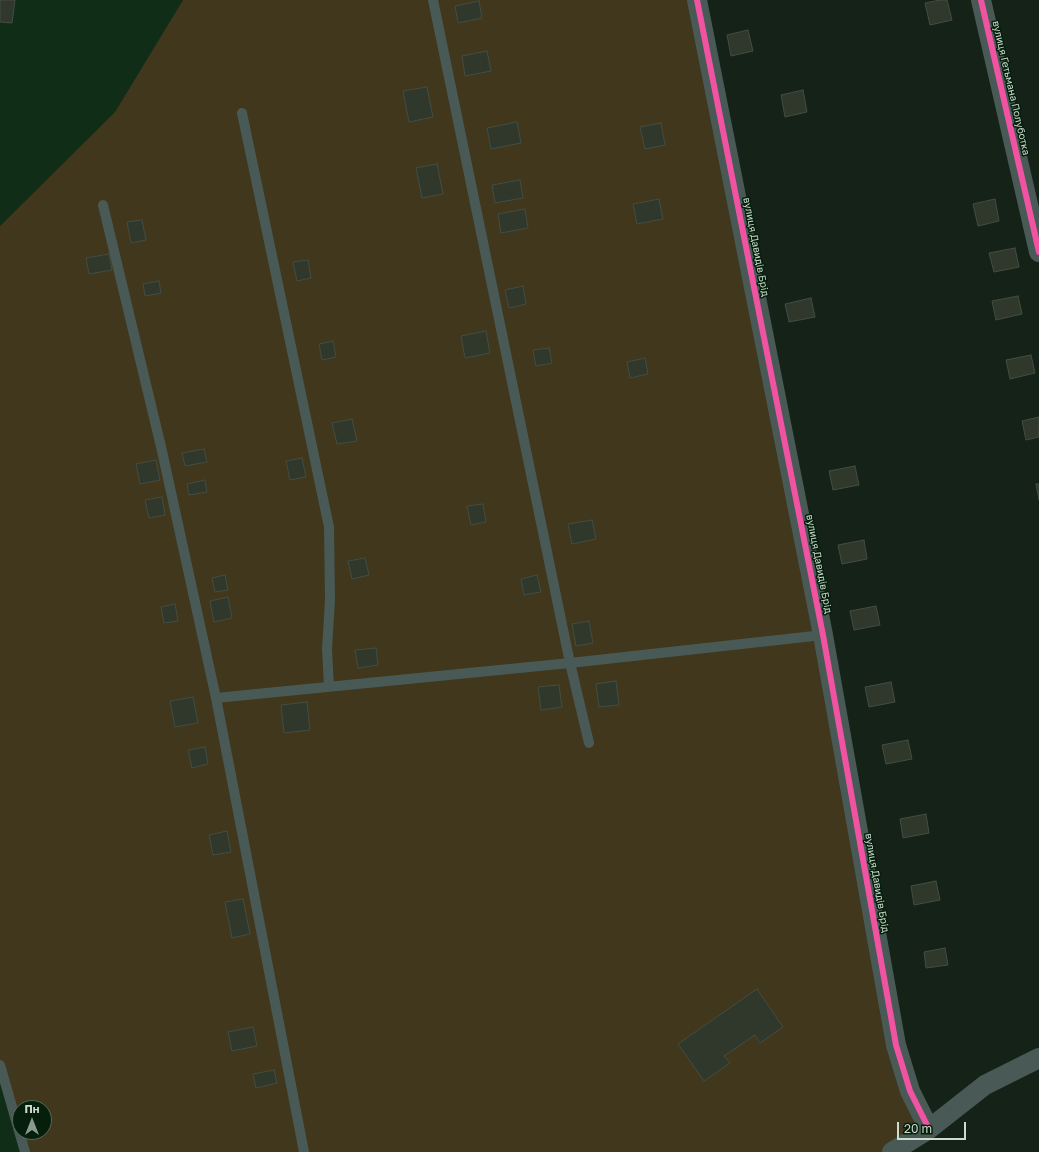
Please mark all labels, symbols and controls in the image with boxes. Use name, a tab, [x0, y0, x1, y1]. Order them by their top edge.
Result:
street label: вулиця Гетьмана Полуботка	[990, 20, 1032, 156]
street label: вулиця Давидів Брід	[741, 197, 771, 297]
street label: вулиця Давидів Брід	[804, 514, 834, 614]
street label: вулиця Давидів Брід	[862, 833, 892, 933]
north arrow	[12, 1100, 52, 1140]
text: Пн	[25, 1102, 39, 1115]
scale bar	[899, 1114, 968, 1140]
text: 20 m	[904, 1121, 932, 1136]

